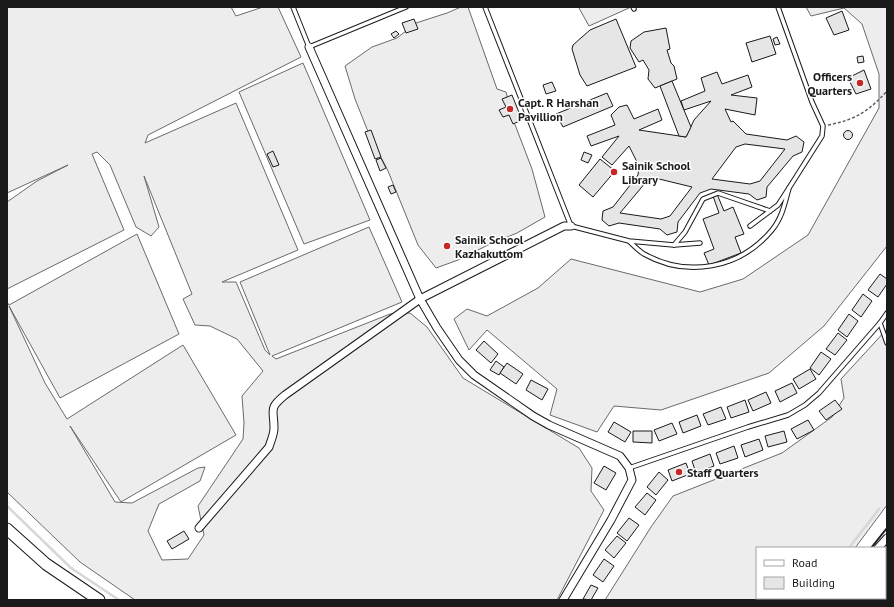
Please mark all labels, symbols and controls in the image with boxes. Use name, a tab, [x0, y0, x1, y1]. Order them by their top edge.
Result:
place label: Officers Quarters	[807, 69, 852, 98]
marker: Officers Quarters	[855, 78, 865, 88]
place label: Capt. R Harshan Pavillion	[518, 95, 599, 124]
marker: Capt. R Harshan Pavillion	[505, 104, 515, 114]
place label: Sainik School Library	[622, 158, 691, 187]
marker: Sainik School Library	[609, 167, 619, 177]
place label: Sainik School Kazhakuttom	[455, 232, 524, 261]
marker: Sainik School Kazhakuttom	[442, 241, 452, 251]
place label: Staff Quarters	[687, 465, 759, 480]
marker: Staff Quarters	[674, 467, 684, 477]
legend	[756, 547, 886, 599]
text: Road	[792, 555, 817, 570]
text: Building	[792, 575, 835, 590]

